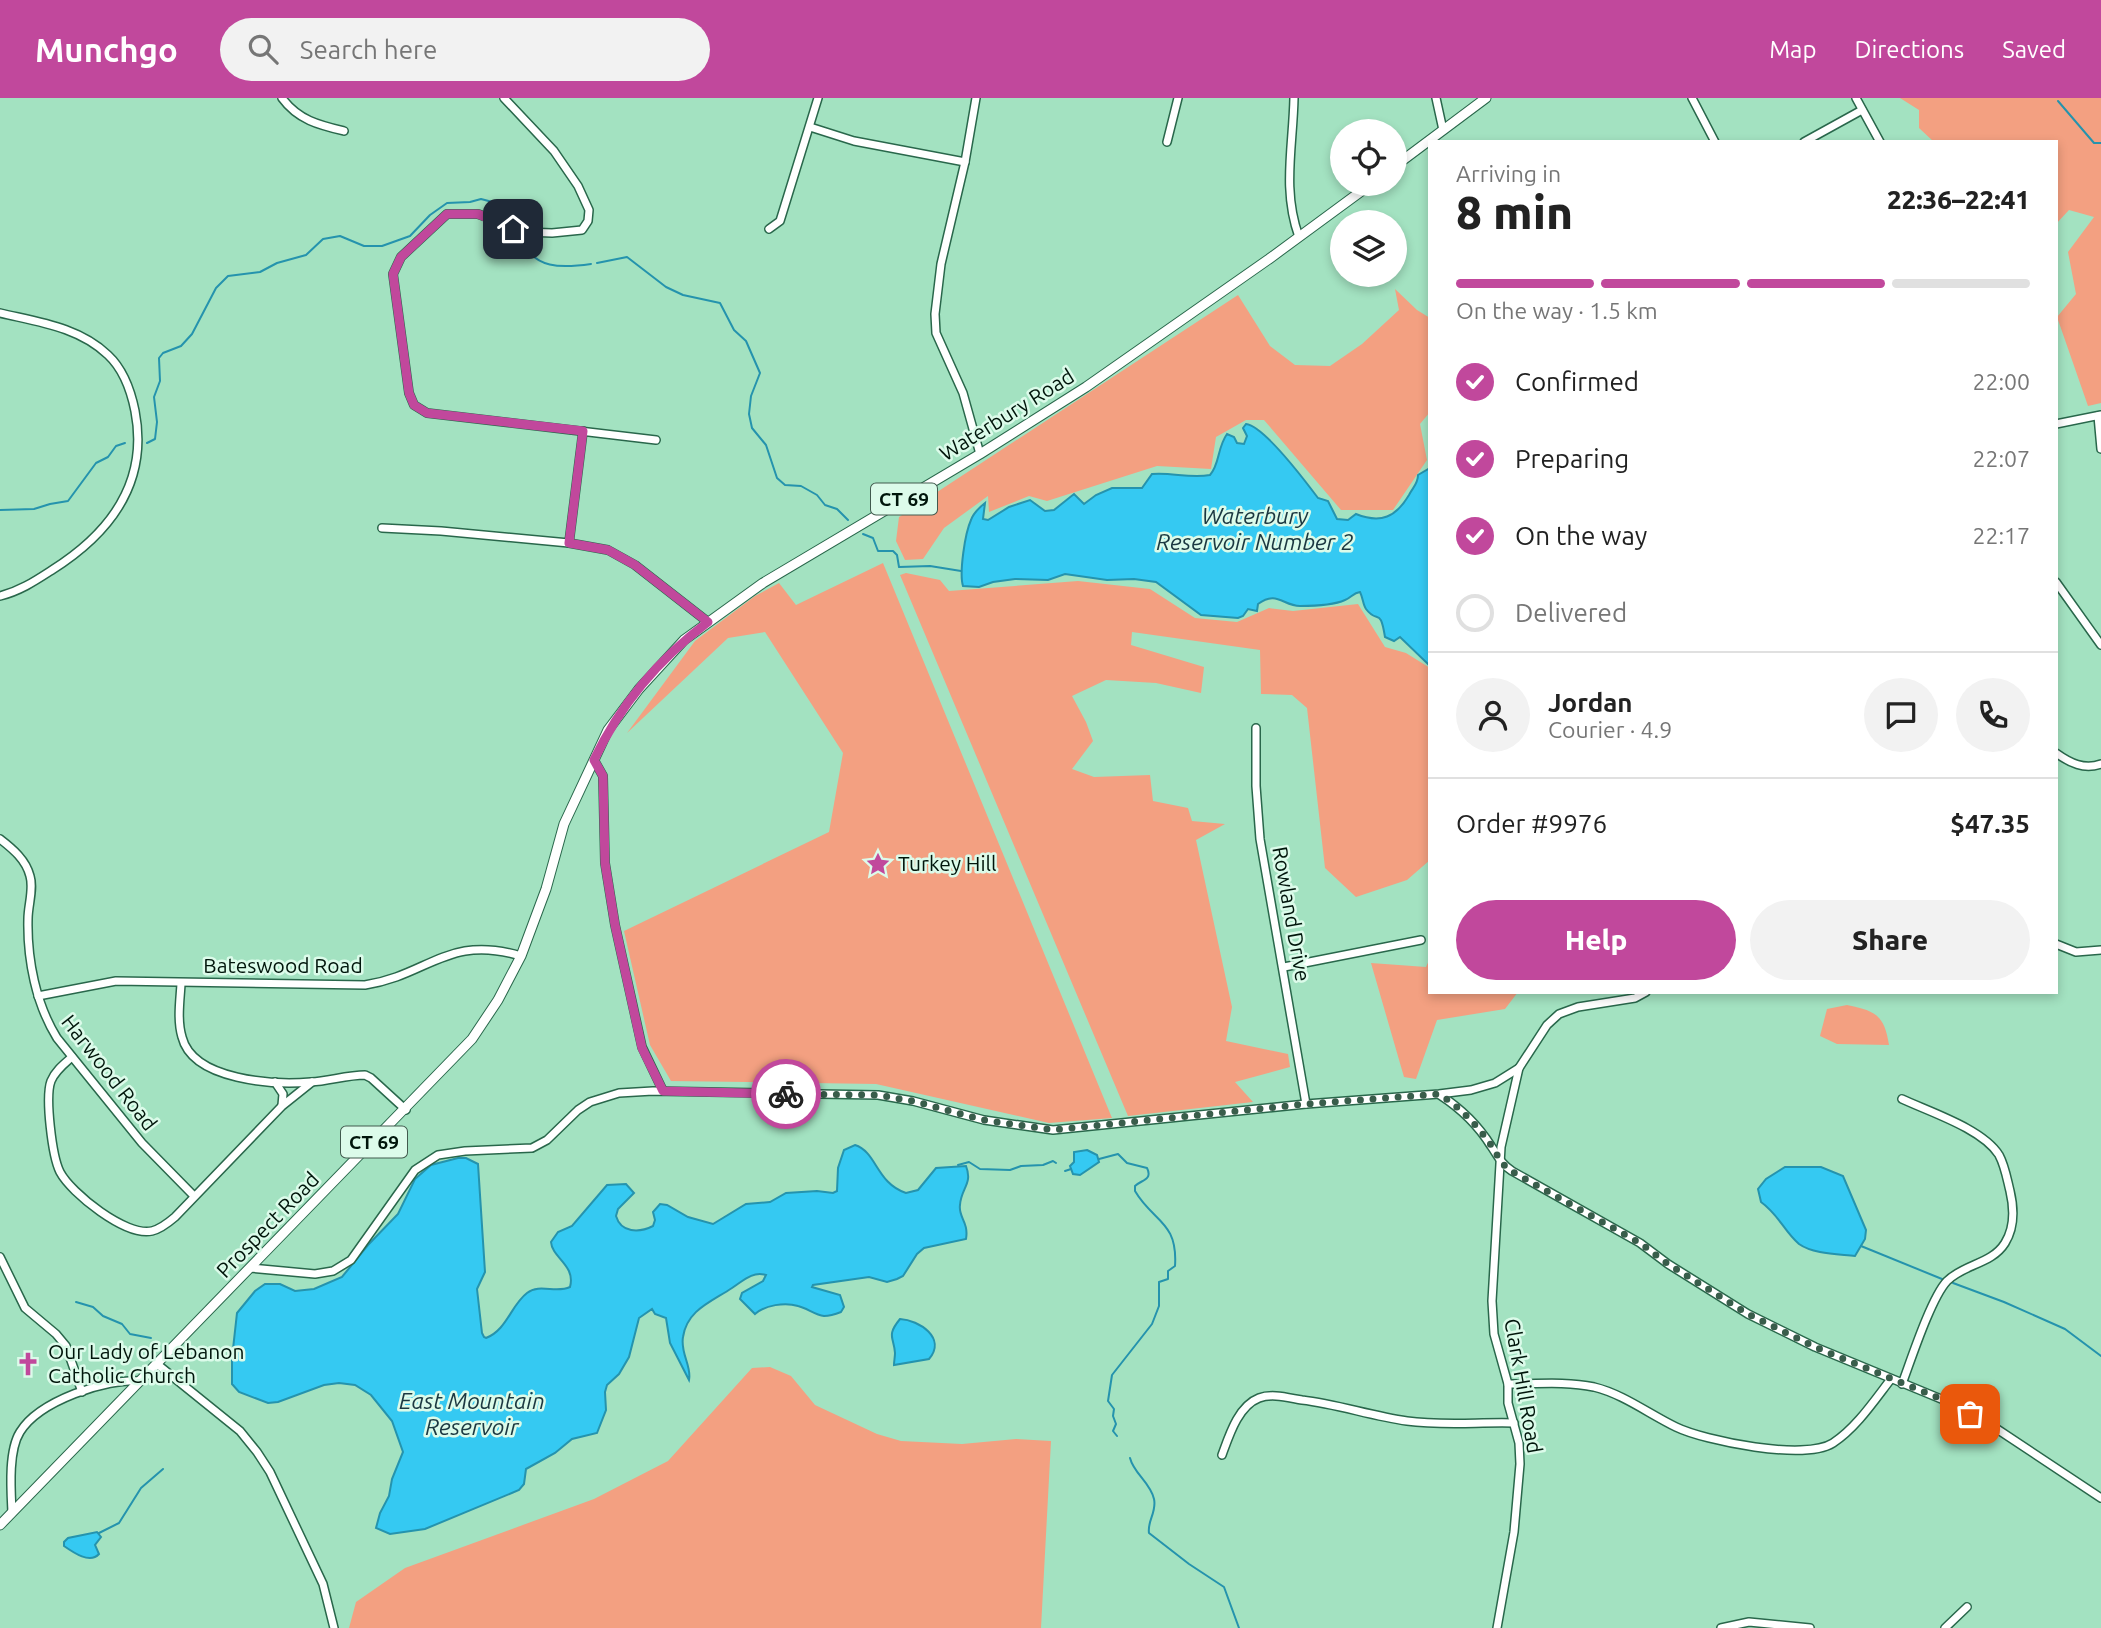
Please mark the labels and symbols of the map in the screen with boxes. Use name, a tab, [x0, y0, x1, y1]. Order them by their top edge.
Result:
pin	[483, 199, 543, 259]
street label: Waterbury Road	[935, 363, 1078, 465]
road number: CT 69	[871, 484, 937, 514]
water label: Waterbury Reservoir Number 2	[1156, 503, 1354, 554]
street label: Rowland Drive	[1268, 844, 1316, 983]
place icon: Turkey Hill	[864, 850, 892, 878]
place label: Turkey Hill	[898, 851, 997, 875]
street label: Bateswood Road	[203, 953, 363, 977]
street label: Harwood Road	[57, 1010, 162, 1135]
courier	[751, 1059, 821, 1129]
road number: CT 69	[341, 1126, 407, 1158]
street label: Prospect Road	[211, 1167, 324, 1282]
street label: Clark Hill Road	[1500, 1317, 1548, 1455]
place label: Our Lady of Lebanon Catholic Church	[48, 1339, 245, 1387]
church icon: Our Lady of Lebanon Catholic Church	[14, 1350, 42, 1378]
pin	[1940, 1384, 2000, 1444]
water label: East Mountain Reservoir	[399, 1388, 545, 1439]

